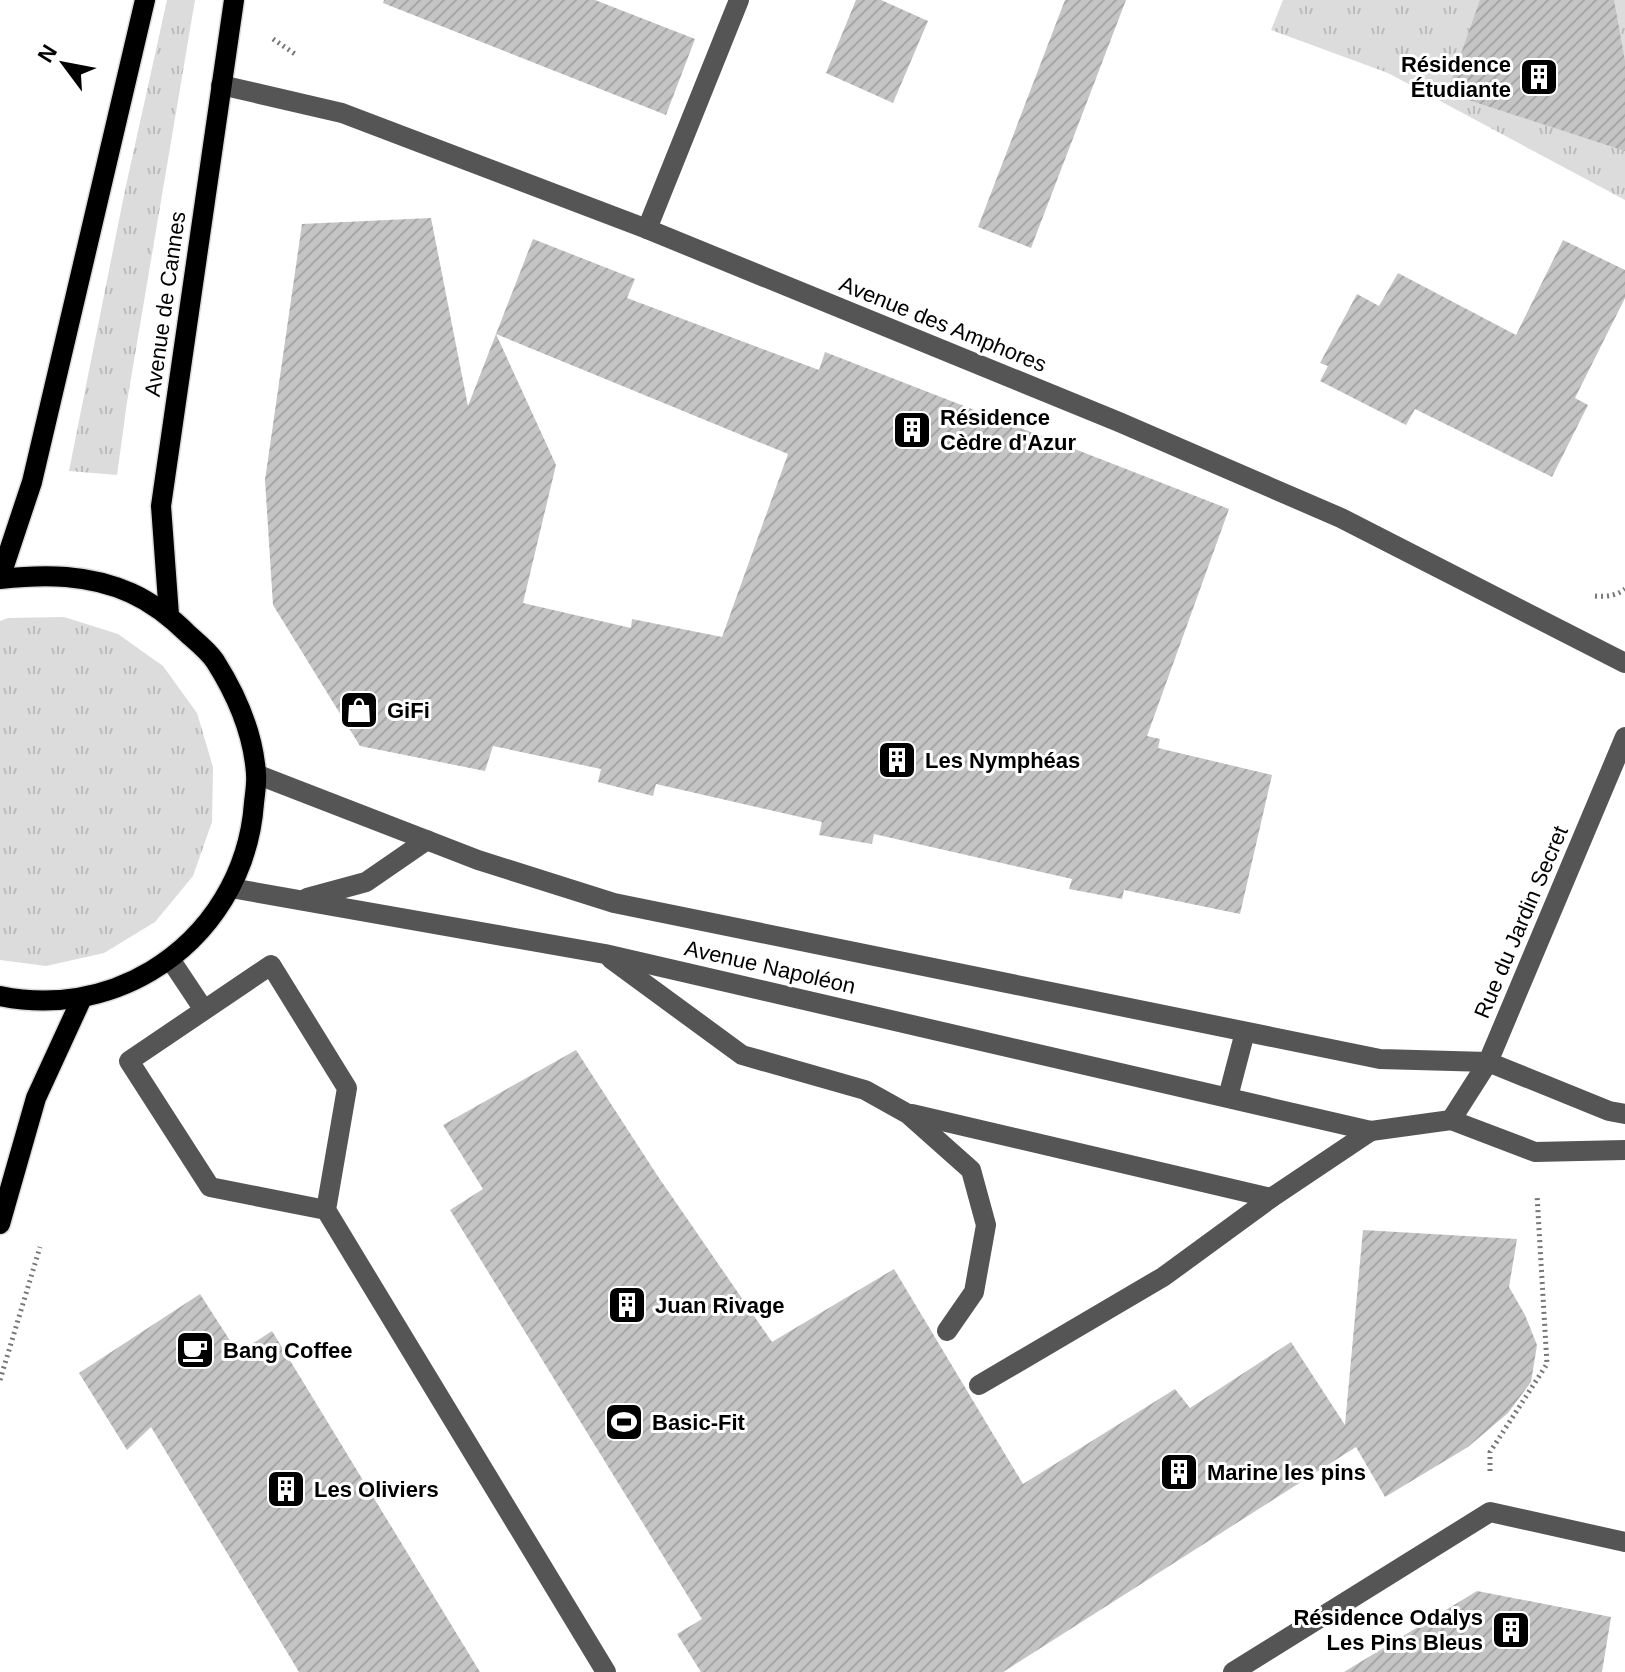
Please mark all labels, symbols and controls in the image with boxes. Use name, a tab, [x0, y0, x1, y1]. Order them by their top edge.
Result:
north arrow	[24, 24, 104, 104]
text: N	[33, 40, 62, 67]
place label: Résidence Étudiante	[1401, 52, 1511, 102]
building icon: Résidence Étudiante	[1518, 56, 1560, 98]
street label: Avenue de Cannes	[140, 210, 190, 398]
street label: Avenue des Amphores	[836, 271, 1050, 377]
place label: Résidence Cèdre d'Azur	[940, 405, 1076, 455]
building icon: Résidence Cèdre d'Azur	[891, 409, 933, 451]
shop icon: GiFi	[338, 689, 380, 731]
place label: GiFi	[387, 698, 430, 723]
building icon: Les Nymphéas	[876, 739, 918, 781]
place label: Les Nymphéas	[925, 748, 1080, 773]
street label: Rue du Jardin Secret	[1469, 822, 1573, 1022]
street label: Avenue Napoléon	[682, 935, 858, 999]
building icon: Juan Rivage	[606, 1284, 648, 1326]
place label: Juan Rivage	[655, 1293, 785, 1318]
cafe icon: Bang Coffee	[174, 1329, 216, 1371]
place label: Bang Coffee	[223, 1338, 353, 1363]
sports icon: Basic-Fit	[603, 1401, 645, 1443]
place label: Basic-Fit	[652, 1410, 746, 1435]
building icon: Marine les pins	[1158, 1451, 1200, 1493]
place label: Marine les pins	[1207, 1460, 1366, 1485]
building icon: Les Oliviers	[265, 1468, 307, 1510]
place label: Les Oliviers	[314, 1477, 439, 1502]
place label: Résidence Odalys Les Pins Bleus	[1293, 1605, 1483, 1655]
building icon: Résidence Odalys Les Pins Bleus	[1490, 1609, 1532, 1651]

